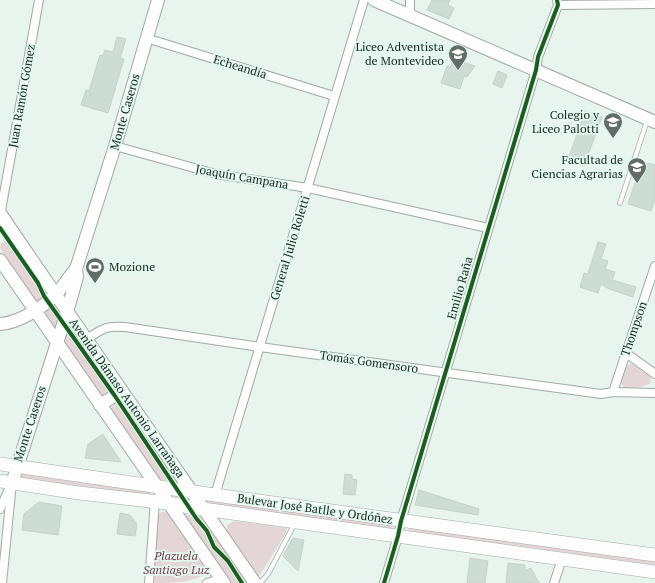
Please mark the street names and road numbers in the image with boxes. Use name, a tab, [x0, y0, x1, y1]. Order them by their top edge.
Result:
street label: Juan Ramón Gómez	[5, 43, 38, 149]
street label: Echeandía	[212, 51, 269, 82]
street label: Monte Caseros	[106, 72, 143, 152]
street label: Joaquín Campana	[194, 161, 290, 192]
street label: General Julio Roletti	[266, 193, 313, 302]
street label: Emilio Raña	[443, 255, 476, 321]
street label: Thompson	[617, 299, 650, 358]
street label: Avenida Dámaso Antonio Larrañaga	[66, 315, 188, 480]
street label: Tomás Gomensoro	[319, 347, 420, 376]
street label: Monte Caseros	[10, 384, 49, 464]
street label: Bulevar José Batlle y Ordóñez	[236, 490, 394, 527]

